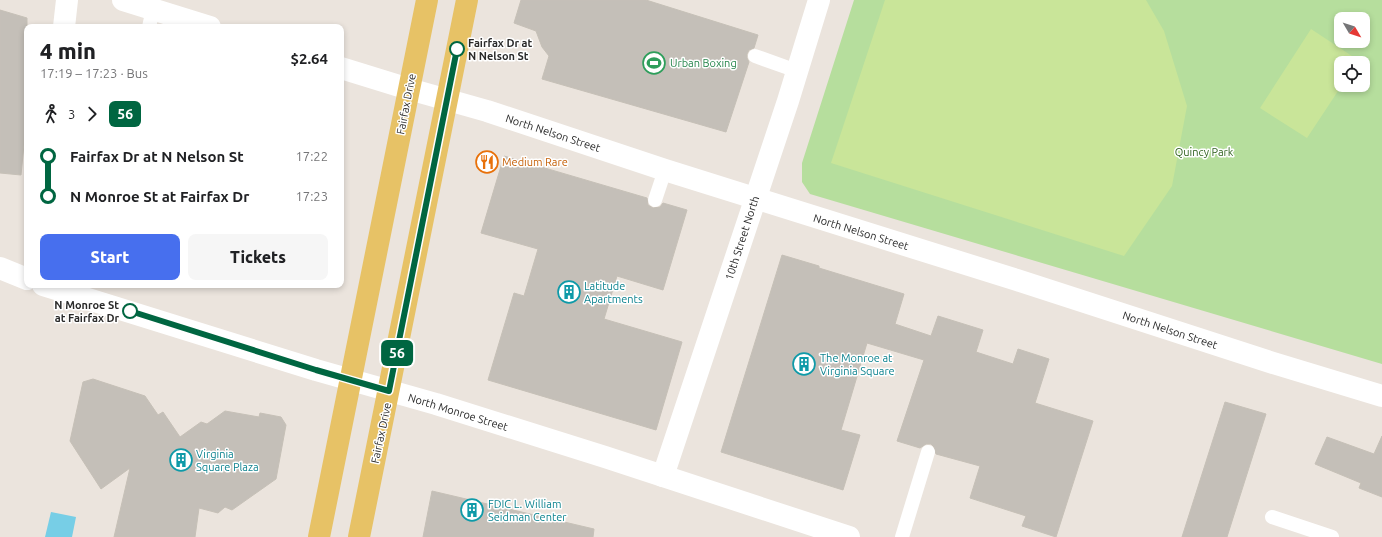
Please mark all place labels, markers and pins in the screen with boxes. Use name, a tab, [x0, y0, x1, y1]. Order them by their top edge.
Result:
place label: Fairfax Dr at N Nelson St	[468, 37, 533, 62]
marker: Fairfax Dr at N Nelson St	[449, 41, 465, 57]
sports icon: Urban Boxing	[641, 50, 667, 76]
place label: Urban Boxing	[670, 57, 737, 69]
restaurant icon: Medium Rare	[474, 149, 500, 175]
place label: Medium Rare	[502, 156, 568, 168]
building icon: Latitude Apartments	[556, 279, 582, 305]
place label: Latitude Apartments	[584, 280, 643, 305]
place label: N Monroe St at Fairfax Dr	[54, 299, 119, 324]
marker: N Monroe St at Fairfax Dr	[122, 303, 138, 319]
building icon: The Monroe at Virginia Square	[791, 351, 817, 377]
place label: The Monroe at Virginia Square	[820, 352, 895, 377]
building icon: Virginia Square Plaza	[168, 447, 194, 473]
place label: Virginia Square Plaza	[196, 448, 259, 473]
building icon: FDIC L. William Seidman Center	[459, 497, 485, 523]
place label: FDIC L. William Seidman Center	[488, 498, 567, 523]

